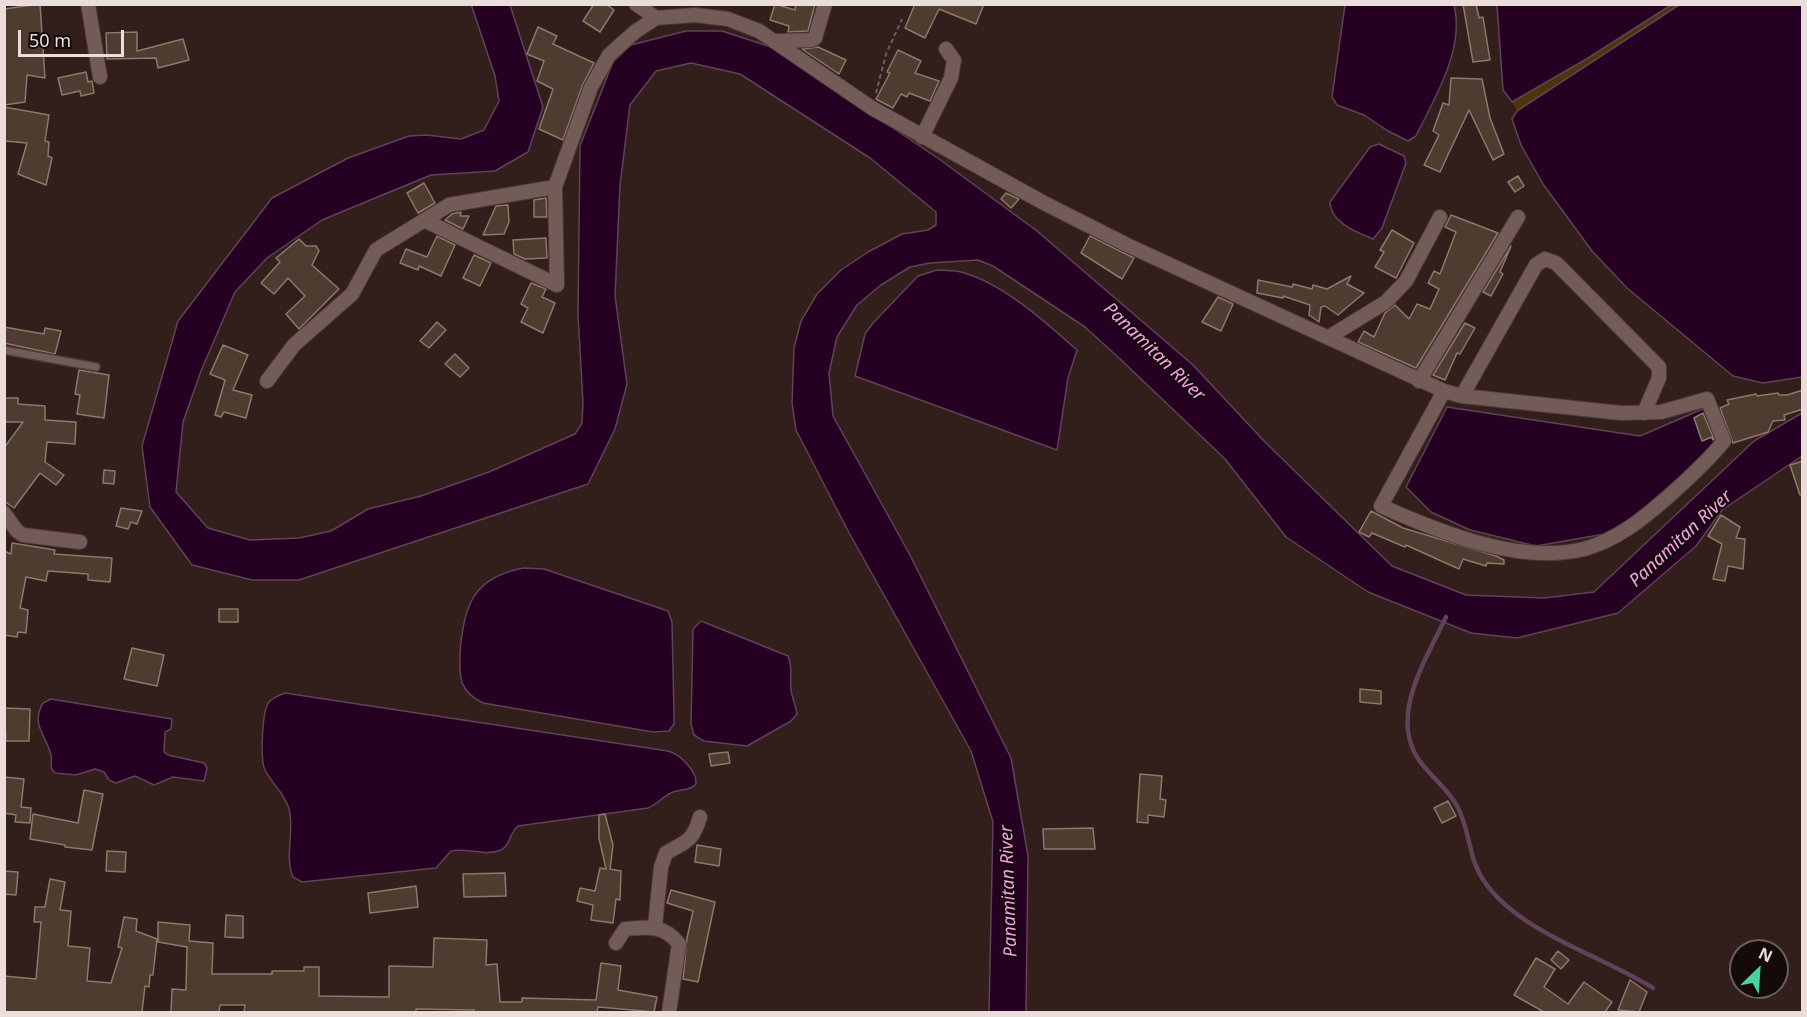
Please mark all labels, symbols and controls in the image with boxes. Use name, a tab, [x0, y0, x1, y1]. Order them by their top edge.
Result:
scale bar	[21, 18, 128, 56]
text: 50 m	[29, 28, 71, 52]
water label: Panamitan River	[1099, 298, 1209, 406]
water label: Panamitan River	[1625, 486, 1737, 592]
water label: Panamitan River	[996, 825, 1022, 957]
north arrow	[1729, 939, 1789, 999]
text: N	[1755, 942, 1776, 967]

